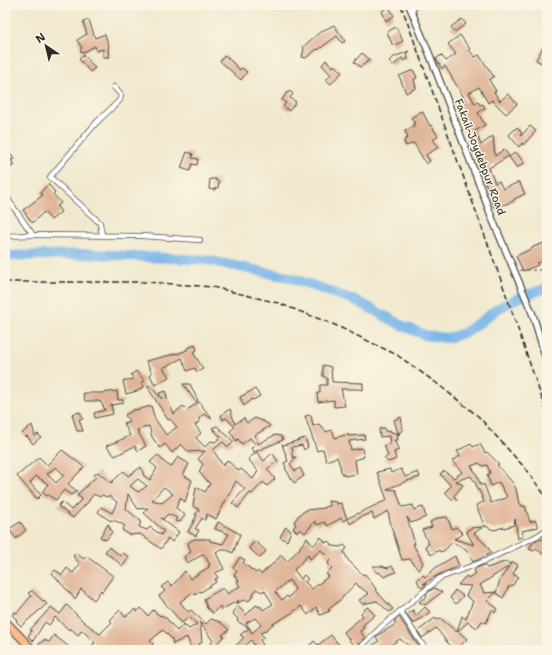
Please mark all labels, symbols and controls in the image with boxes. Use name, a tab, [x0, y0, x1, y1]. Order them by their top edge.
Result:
north arrow	[26, 26, 66, 66]
text: N	[33, 29, 49, 47]
street label: Fakail-Joydebpur Road	[451, 97, 509, 217]

